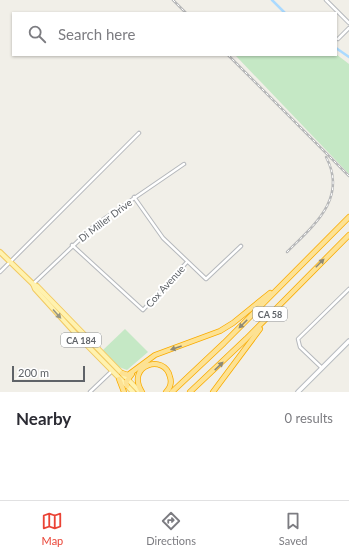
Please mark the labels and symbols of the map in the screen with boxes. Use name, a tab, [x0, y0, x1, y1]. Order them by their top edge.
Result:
street label: Di Miller Drive	[76, 196, 134, 244]
one-way arrow	[315, 258, 325, 268]
street label: Cox Avenue	[143, 263, 187, 309]
road number: CA 58	[253, 307, 287, 321]
one-way arrow	[52, 309, 62, 319]
one-way arrow	[238, 319, 247, 329]
road number: CA 184	[61, 333, 101, 347]
one-way arrow	[170, 345, 182, 351]
one-way arrow	[214, 361, 224, 370]
scale bar	[12, 364, 85, 383]

